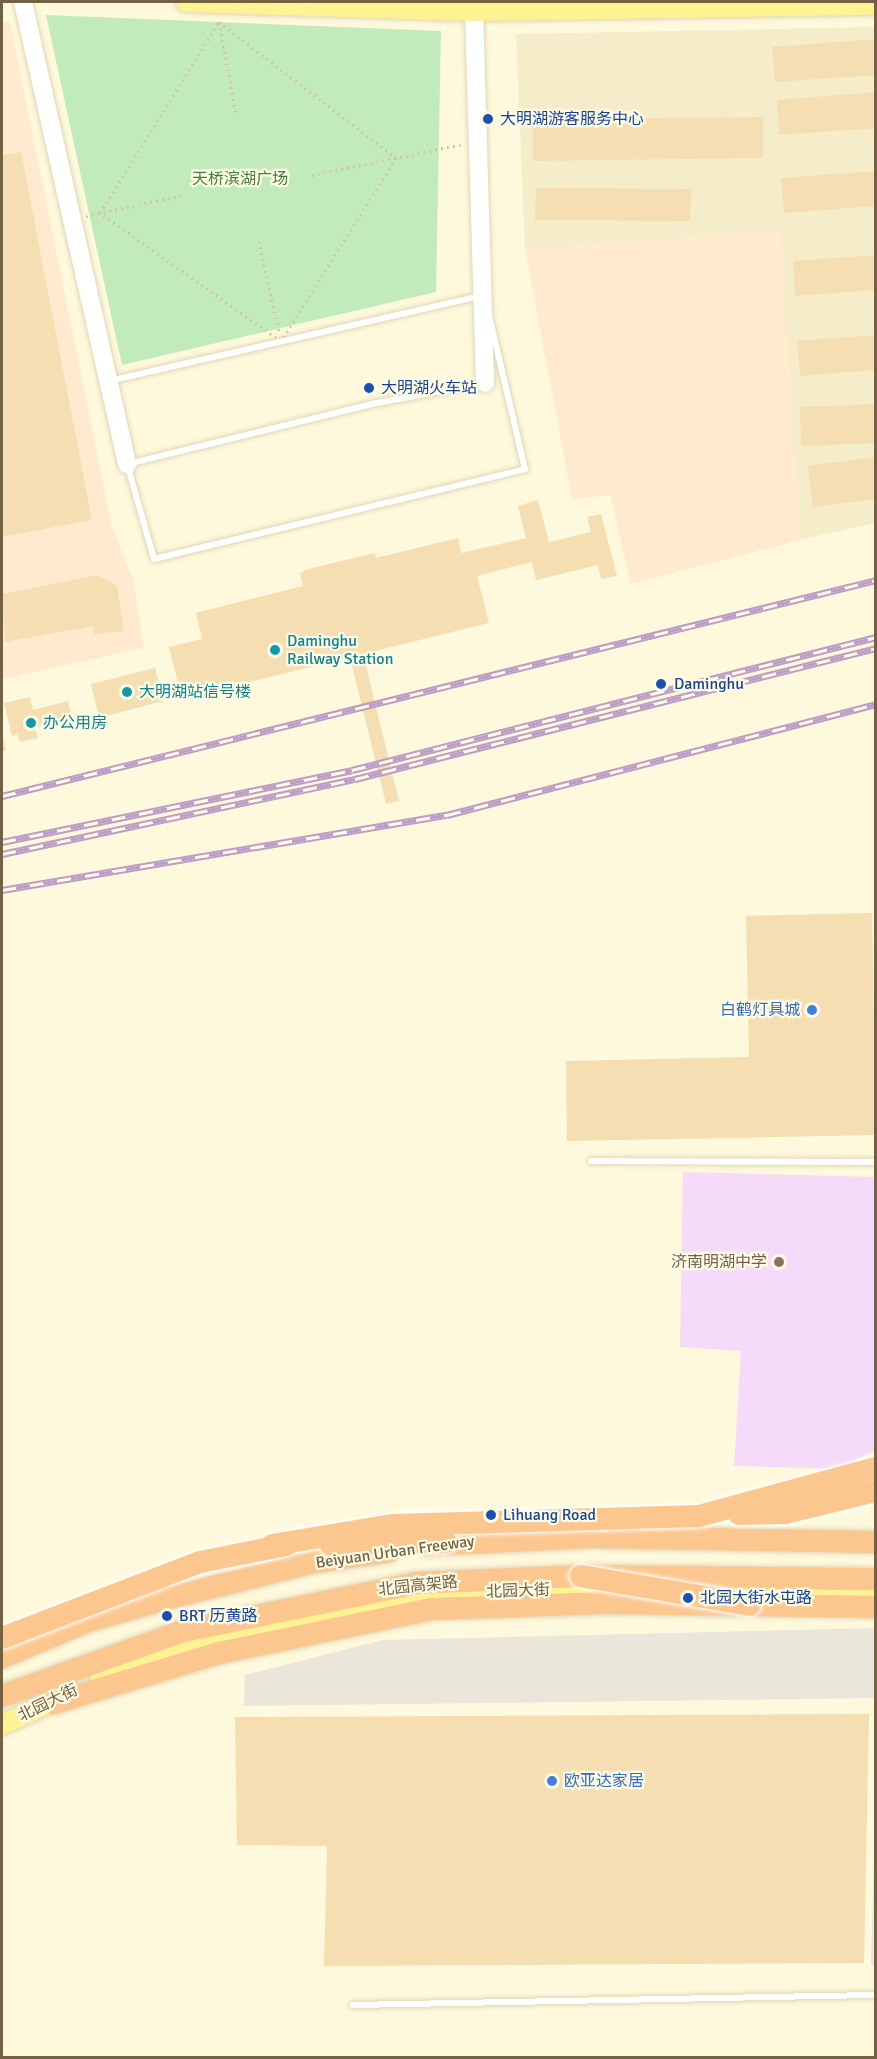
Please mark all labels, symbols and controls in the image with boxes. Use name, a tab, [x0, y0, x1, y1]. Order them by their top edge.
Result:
place label: 大明湖游客服务中心	[500, 109, 644, 129]
marker: 大明湖游客服务中心	[481, 112, 495, 126]
park label: 天桥滨湖广场	[192, 169, 288, 189]
place label: 大明湖火车站	[381, 378, 477, 398]
marker: 大明湖火车站	[362, 381, 376, 395]
place label: Daminghu Railway Station	[287, 631, 393, 669]
marker: Daminghu Railway Station	[268, 643, 282, 657]
place label: Daminghu	[674, 674, 744, 694]
marker: Daminghu	[652, 675, 670, 693]
place label: 大明湖站信号楼	[139, 682, 251, 702]
marker: 大明湖站信号楼	[120, 685, 134, 699]
place label: 办公用房	[43, 713, 107, 733]
marker: 办公用房	[24, 716, 38, 730]
place label: 白鹤灯具城	[720, 1000, 800, 1020]
marker: 白鹤灯具城	[805, 1003, 819, 1017]
place label: 济南明湖中学	[671, 1252, 767, 1272]
marker: 济南明湖中学	[772, 1255, 786, 1269]
place label: Lihuang Road	[503, 1505, 596, 1525]
marker: Lihuang Road	[484, 1508, 498, 1522]
street label: Beiyuan Urban Freeway	[314, 1531, 476, 1573]
street label: 北园高架路	[377, 1572, 459, 1600]
street label: 北园大街	[486, 1580, 550, 1602]
place label: 北园大街水屯路	[700, 1588, 812, 1608]
marker: 北园大街水屯路	[681, 1591, 695, 1605]
place label: BRT 历黄路	[179, 1606, 257, 1626]
marker: BRT 历黄路	[160, 1609, 174, 1623]
street label: 北园大街	[15, 1680, 81, 1726]
place label: 欧亚达家居	[564, 1771, 644, 1791]
marker: 欧亚达家居	[545, 1774, 559, 1788]

